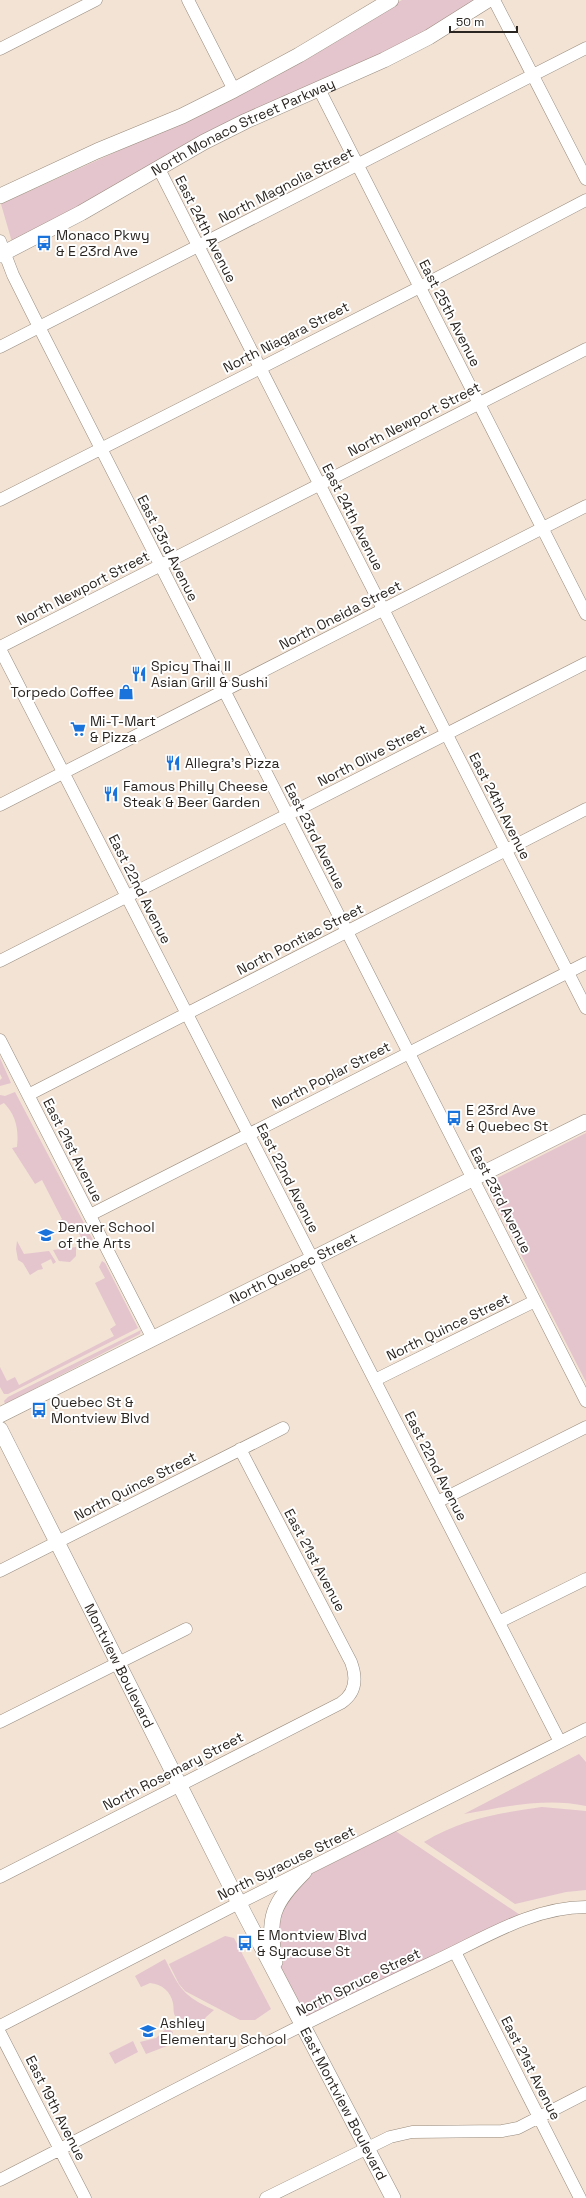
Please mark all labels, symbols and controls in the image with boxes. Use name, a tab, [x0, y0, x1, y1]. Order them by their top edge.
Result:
scale bar	[450, 8, 517, 34]
text: 50 m	[456, 14, 484, 30]
street label: North Monaco Street Parkway	[148, 74, 338, 180]
street label: North Magnolia Street	[215, 143, 357, 227]
street label: East 24th Avenue	[171, 172, 241, 286]
place label: Monaco Pkwy & E 23rd Ave	[56, 226, 150, 260]
bus stop icon: Monaco Pkwy & E 23rd Ave	[35, 234, 53, 252]
street label: East 25th Avenue	[415, 256, 485, 370]
street label: North Niagara Street	[220, 297, 352, 377]
street label: North Newport Street	[345, 378, 483, 460]
street label: East 24th Avenue	[318, 460, 388, 574]
street label: East 23rd Avenue	[133, 492, 203, 604]
street label: North Newport Street	[14, 547, 152, 629]
street label: North Oneida Street	[276, 576, 404, 654]
place label: Spicy Thai II Asian Grill & Sushi	[151, 657, 268, 691]
restaurant icon: Spicy Thai II Asian Grill & Sushi	[130, 665, 148, 683]
place label: Torpedo Coffee	[10, 683, 114, 701]
shop icon: Torpedo Coffee	[117, 683, 135, 701]
place label: Mi-T-Mart & Pizza	[90, 712, 156, 746]
supermarket icon: Mi-T-Mart & Pizza	[69, 720, 87, 738]
street label: North Olive Street	[314, 720, 430, 790]
street label: East 24th Avenue	[465, 749, 535, 863]
restaurant icon: Allegra's Pizza	[164, 754, 182, 772]
place label: Allegra's Pizza	[185, 754, 280, 772]
place label: Famous Philly Cheese Steak & Beer Garden	[123, 777, 268, 811]
street label: East 23rd Avenue	[280, 780, 350, 892]
restaurant icon: Famous Philly Cheese Steak & Beer Garden	[102, 785, 120, 803]
street label: East 22nd Avenue	[105, 831, 175, 947]
street label: North Pontiac Street	[234, 899, 366, 979]
street label: North Poplar Street	[269, 1037, 393, 1113]
street label: East 21st Avenue	[39, 1095, 107, 1205]
place label: E 23rd Ave & Quebec St	[466, 1101, 549, 1135]
bus stop icon: E 23rd Ave & Quebec St	[445, 1109, 463, 1127]
street label: East 22nd Avenue	[253, 1120, 323, 1236]
street label: East 23rd Avenue	[466, 1144, 536, 1256]
place label: Denver School of the Arts	[58, 1218, 155, 1252]
school or university icon: Denver School of the Arts	[37, 1226, 55, 1244]
street label: North Quebec Street	[227, 1229, 360, 1308]
street label: North Quince Street	[383, 1289, 513, 1365]
place label: Quebec St & Montview Blvd	[51, 1393, 150, 1427]
bus stop icon: Quebec St & Montview Blvd	[30, 1401, 48, 1419]
street label: East 22nd Avenue	[401, 1408, 471, 1524]
street label: North Quince Street	[71, 1447, 199, 1525]
street label: East 21st Avenue	[280, 1505, 350, 1615]
street label: Montview Boulevard	[80, 1600, 158, 1731]
street label: North Rosemary Street	[100, 1728, 246, 1814]
street label: North Syracuse Street	[214, 1822, 358, 1904]
place label: E Montview Blvd & Syracuse St	[257, 1926, 367, 1960]
bus stop icon: E Montview Blvd & Syracuse St	[236, 1934, 254, 1952]
street label: North Spruce Street	[293, 1944, 423, 2020]
street label: East 21st Avenue	[497, 2013, 565, 2123]
place label: Ashley Elementary School	[160, 2014, 286, 2048]
school or university icon: Ashley Elementary School	[139, 2022, 157, 2040]
street label: East Montview Boulevard	[296, 2024, 391, 2183]
street label: East 19th Avenue	[22, 2052, 90, 2164]

